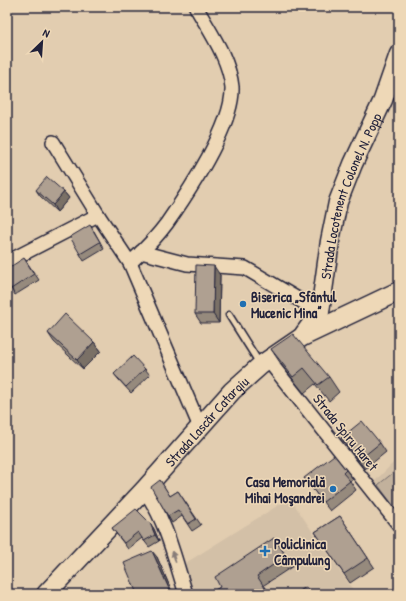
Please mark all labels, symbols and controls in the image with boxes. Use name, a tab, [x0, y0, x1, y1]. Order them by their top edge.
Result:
north arrow	[22, 22, 62, 62]
text: N	[41, 25, 52, 41]
street label: Strada Locotenent Colonel N. Popp	[315, 109, 386, 280]
place label: Biserica „Sfântul Mucenic Mina”	[251, 287, 337, 322]
marker: Biserica „Sfântul Mucenic Mina”	[238, 299, 248, 309]
street label: Strada Lascăr Catargiu	[160, 371, 252, 470]
street label: Strada Spiru Haret	[308, 390, 383, 475]
place label: Casa Memorială Mihai Moşandrei	[245, 472, 325, 507]
marker: Casa Memorială Mihai Moşandrei	[328, 484, 338, 494]
place label: Policlinica Câmpulung	[274, 534, 330, 571]
marker: Policlinica Câmpulung	[259, 545, 271, 557]
one-way arrow	[171, 550, 177, 562]

